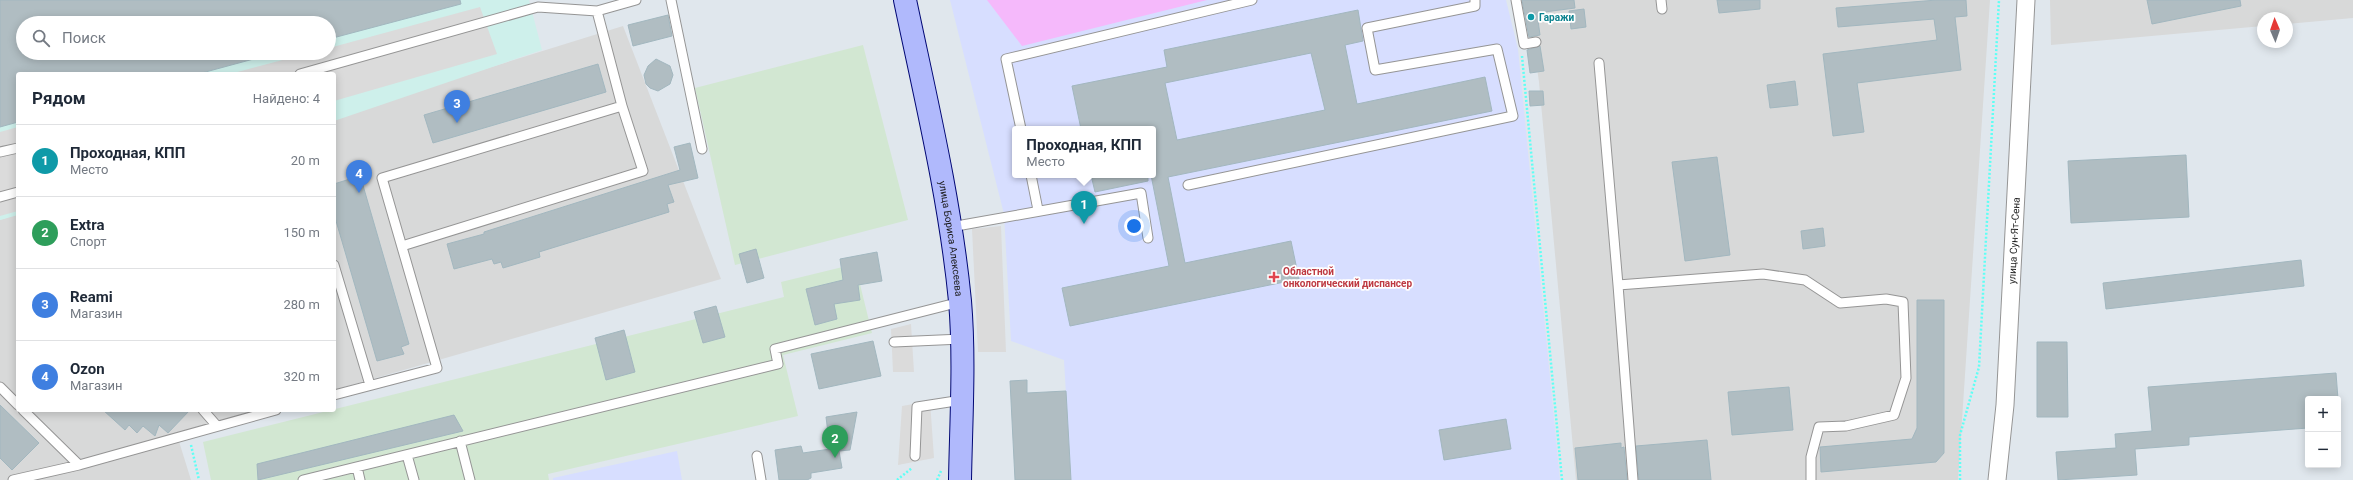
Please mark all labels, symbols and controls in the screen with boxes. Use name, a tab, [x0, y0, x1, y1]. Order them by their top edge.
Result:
marker: Гаражи	[1526, 12, 1536, 22]
place label: Гаражи	[1539, 12, 1575, 23]
north arrow	[2257, 12, 2293, 48]
search box	[16, 16, 336, 60]
icon: search	[30, 27, 52, 49]
text: Поиск	[62, 29, 106, 47]
text: Рядом	[32, 88, 86, 108]
pin: 3	[444, 90, 470, 123]
text: Найдено: 4	[253, 91, 320, 106]
popup	[1012, 126, 1156, 178]
text: Проходная, КПП	[1026, 136, 1142, 154]
text: Проходная, КПП	[70, 144, 185, 162]
text: 1	[41, 153, 49, 168]
text: 20 m	[291, 153, 320, 168]
text: Место	[1026, 154, 1065, 169]
pin: 4	[346, 160, 372, 193]
text: Место	[70, 162, 108, 177]
street label: улица Бориса Алексеева	[937, 180, 964, 297]
pin: 1	[1071, 191, 1097, 224]
street label: улица Сун-Ят-Сена	[2006, 197, 2022, 284]
text: Extra	[70, 216, 104, 234]
your location	[1124, 216, 1144, 236]
text: 2	[41, 225, 49, 240]
text: 150 m	[283, 225, 320, 240]
text: Спорт	[70, 234, 106, 249]
place label: Областной онкологический диспансер	[1283, 266, 1412, 289]
marker: Областной онкологический диспансер	[1268, 271, 1280, 283]
text: Reami	[70, 288, 113, 306]
text: 3	[41, 297, 49, 312]
text: 280 m	[283, 297, 320, 312]
text: Магазин	[70, 306, 123, 321]
text: Ozon	[70, 360, 105, 378]
text: 4	[41, 369, 49, 384]
text: 320 m	[283, 369, 320, 384]
text: Магазин	[70, 378, 123, 393]
map controls	[2305, 396, 2341, 468]
button: +	[2305, 396, 2341, 432]
pin: 2	[822, 425, 848, 458]
button: −	[2305, 432, 2341, 468]

